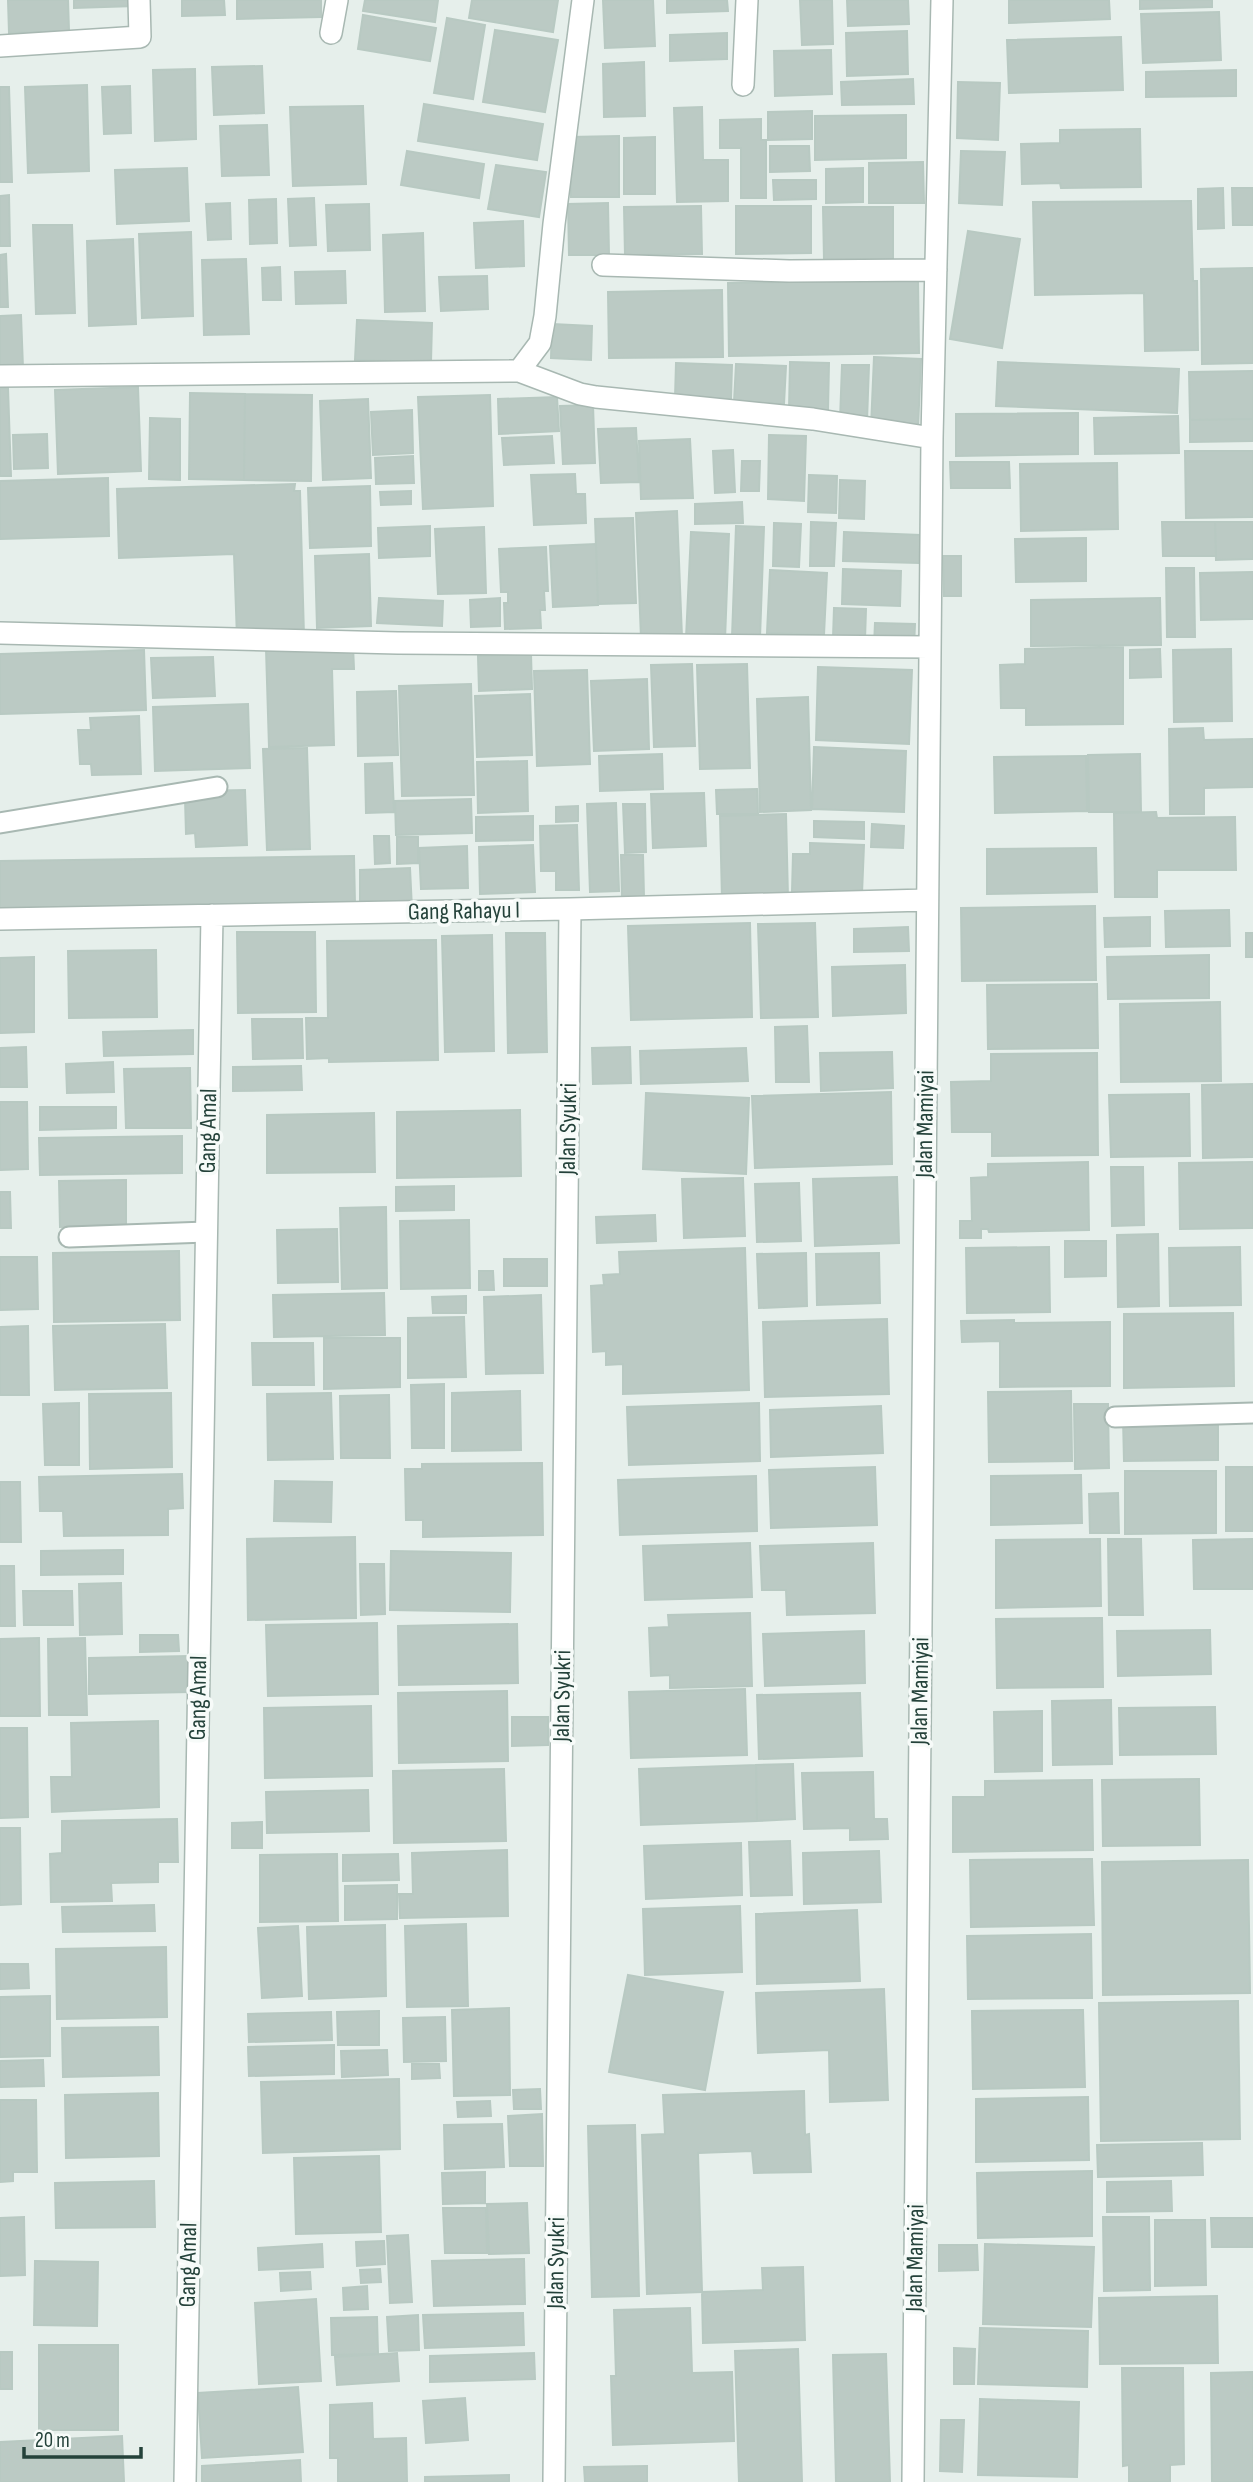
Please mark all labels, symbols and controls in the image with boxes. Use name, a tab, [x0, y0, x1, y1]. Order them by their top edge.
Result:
street label: Gang Rahayu I	[408, 896, 520, 926]
street label: Jalan Mamiyai	[910, 1070, 940, 1179]
street label: Jalan Syukri	[553, 1083, 583, 1176]
street label: Gang Amal	[193, 1088, 223, 1174]
street label: Jalan Mamiyai	[905, 1637, 935, 1746]
street label: Jalan Syukri	[547, 1650, 577, 1743]
street label: Gang Amal	[183, 1655, 213, 1741]
street label: Jalan Mamiyai	[900, 2204, 930, 2313]
street label: Jalan Syukri	[541, 2217, 571, 2310]
street label: Gang Amal	[173, 2222, 203, 2308]
scale bar	[24, 2416, 142, 2460]
text: 20 m	[35, 2428, 70, 2453]

